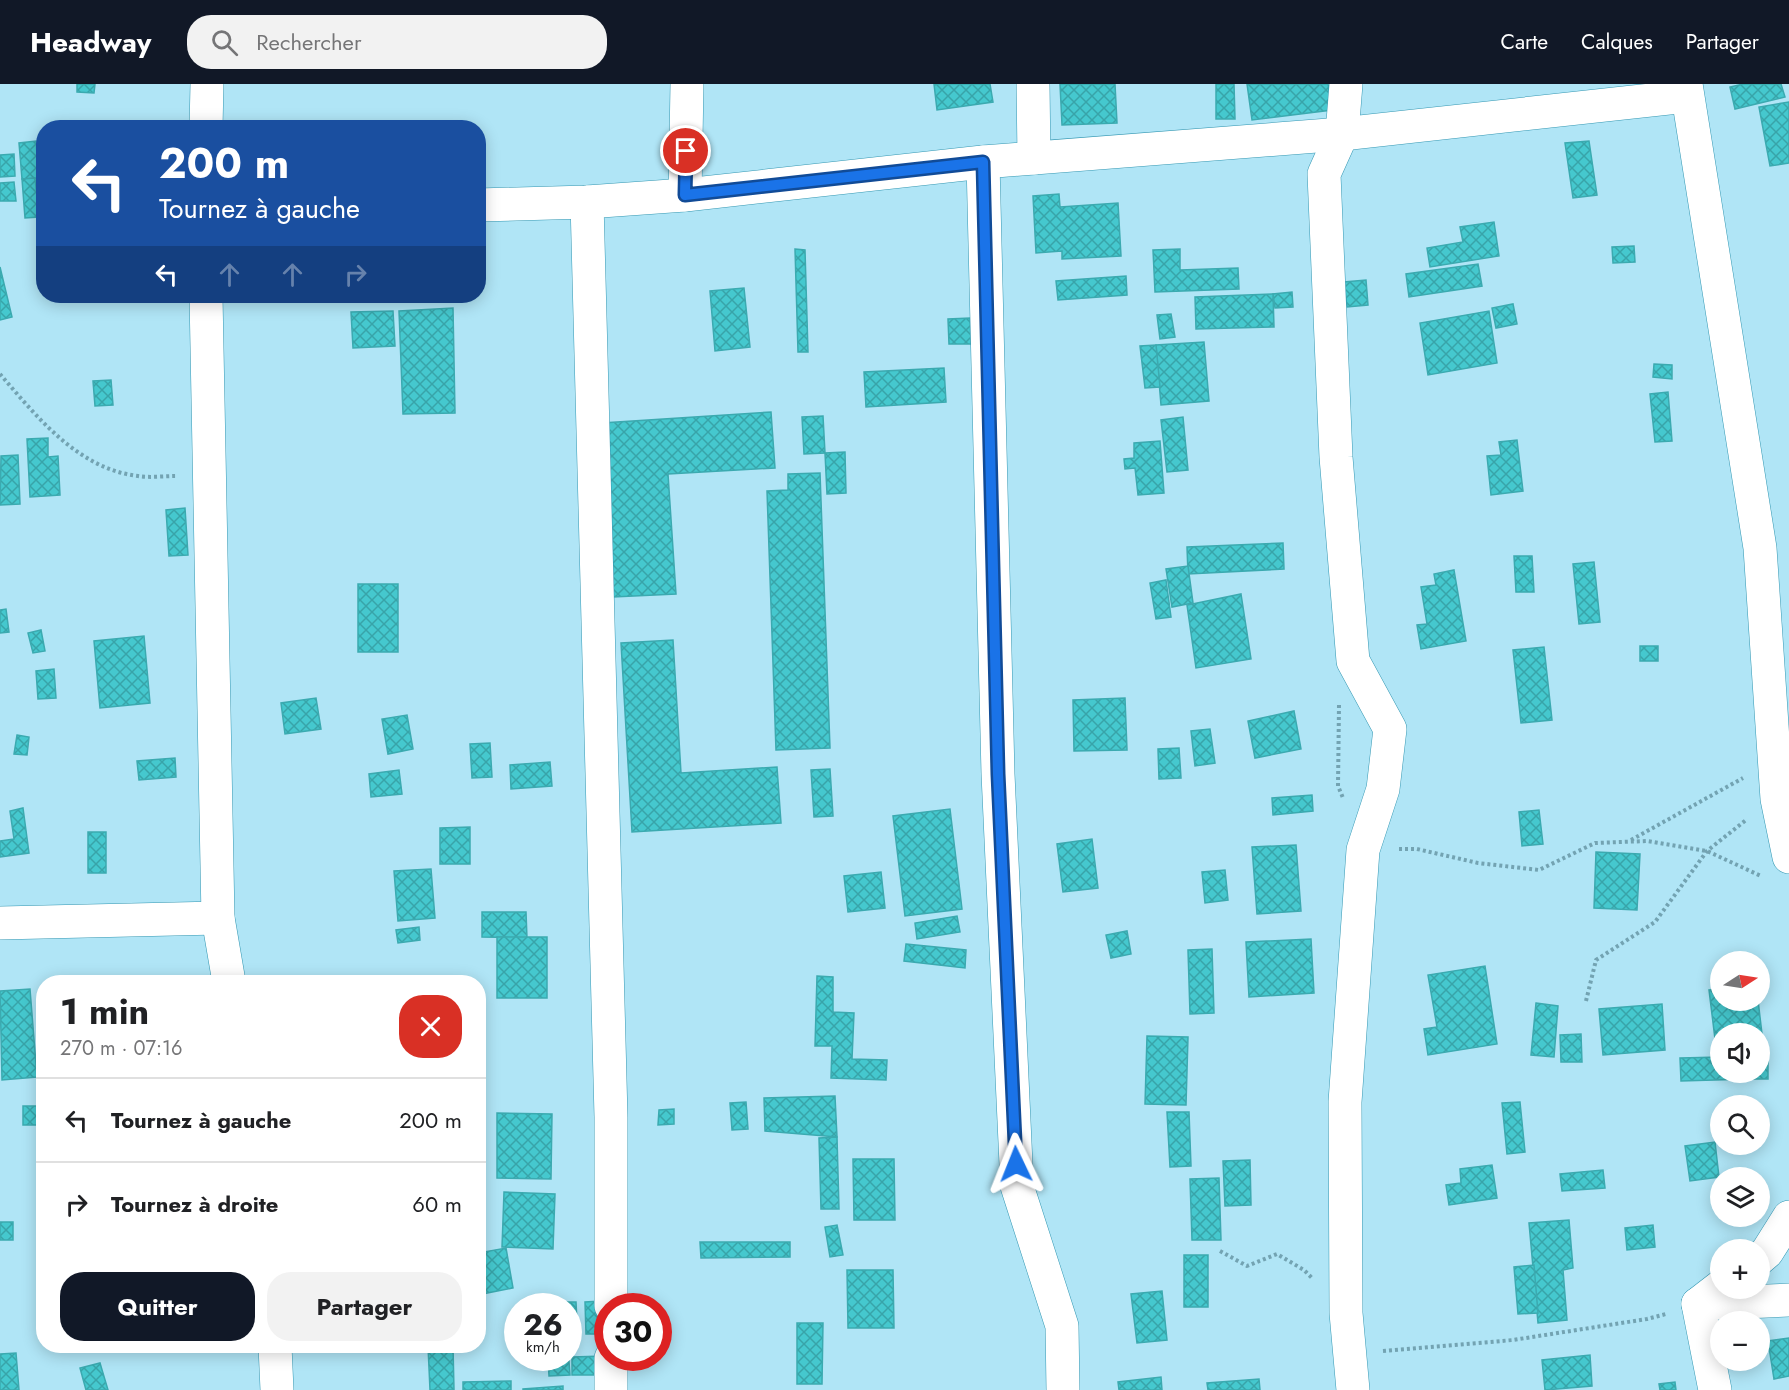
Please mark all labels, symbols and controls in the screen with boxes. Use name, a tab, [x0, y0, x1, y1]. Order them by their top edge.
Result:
search box	[187, 15, 607, 69]
text: Headway	[30, 22, 151, 63]
icon: search	[208, 26, 241, 59]
text: Rechercher	[256, 26, 362, 58]
text: Carte	[1501, 27, 1548, 57]
text: Calques	[1581, 27, 1653, 57]
text: Partager	[1686, 27, 1759, 57]
pin	[660, 125, 711, 176]
text: 200 m	[159, 133, 289, 194]
icon: arrive	[669, 134, 702, 167]
icon: left	[60, 144, 138, 222]
text: Tournez à gauche	[159, 189, 360, 228]
icon: left	[150, 258, 183, 291]
icon: ahead	[213, 258, 246, 291]
icon: ahead	[276, 258, 309, 291]
icon: right	[339, 258, 372, 291]
north arrow	[1710, 951, 1770, 1011]
map controls	[1710, 951, 1770, 1371]
text: 1 min	[60, 985, 149, 1037]
button: close	[399, 995, 462, 1058]
button: sound	[1710, 1023, 1770, 1083]
text: 270 m · 07:16	[60, 1034, 183, 1063]
button: search	[1710, 1095, 1770, 1155]
icon: left	[60, 1104, 93, 1137]
text: Tournez à gauche	[111, 1104, 291, 1136]
text: 200 m	[399, 1104, 462, 1136]
position arrow	[984, 1132, 1048, 1196]
button: layers	[1710, 1167, 1770, 1227]
icon: right	[60, 1188, 93, 1221]
text: Tournez à droite	[111, 1188, 278, 1220]
text: 60 m	[412, 1188, 462, 1220]
button: +	[1710, 1239, 1770, 1299]
button: Quitter	[60, 1272, 255, 1341]
button: Partager	[267, 1272, 462, 1341]
speed limit sign: 30	[594, 1293, 672, 1371]
text: 26	[523, 1303, 563, 1346]
button: −	[1710, 1311, 1770, 1371]
text: km/h	[526, 1336, 560, 1358]

